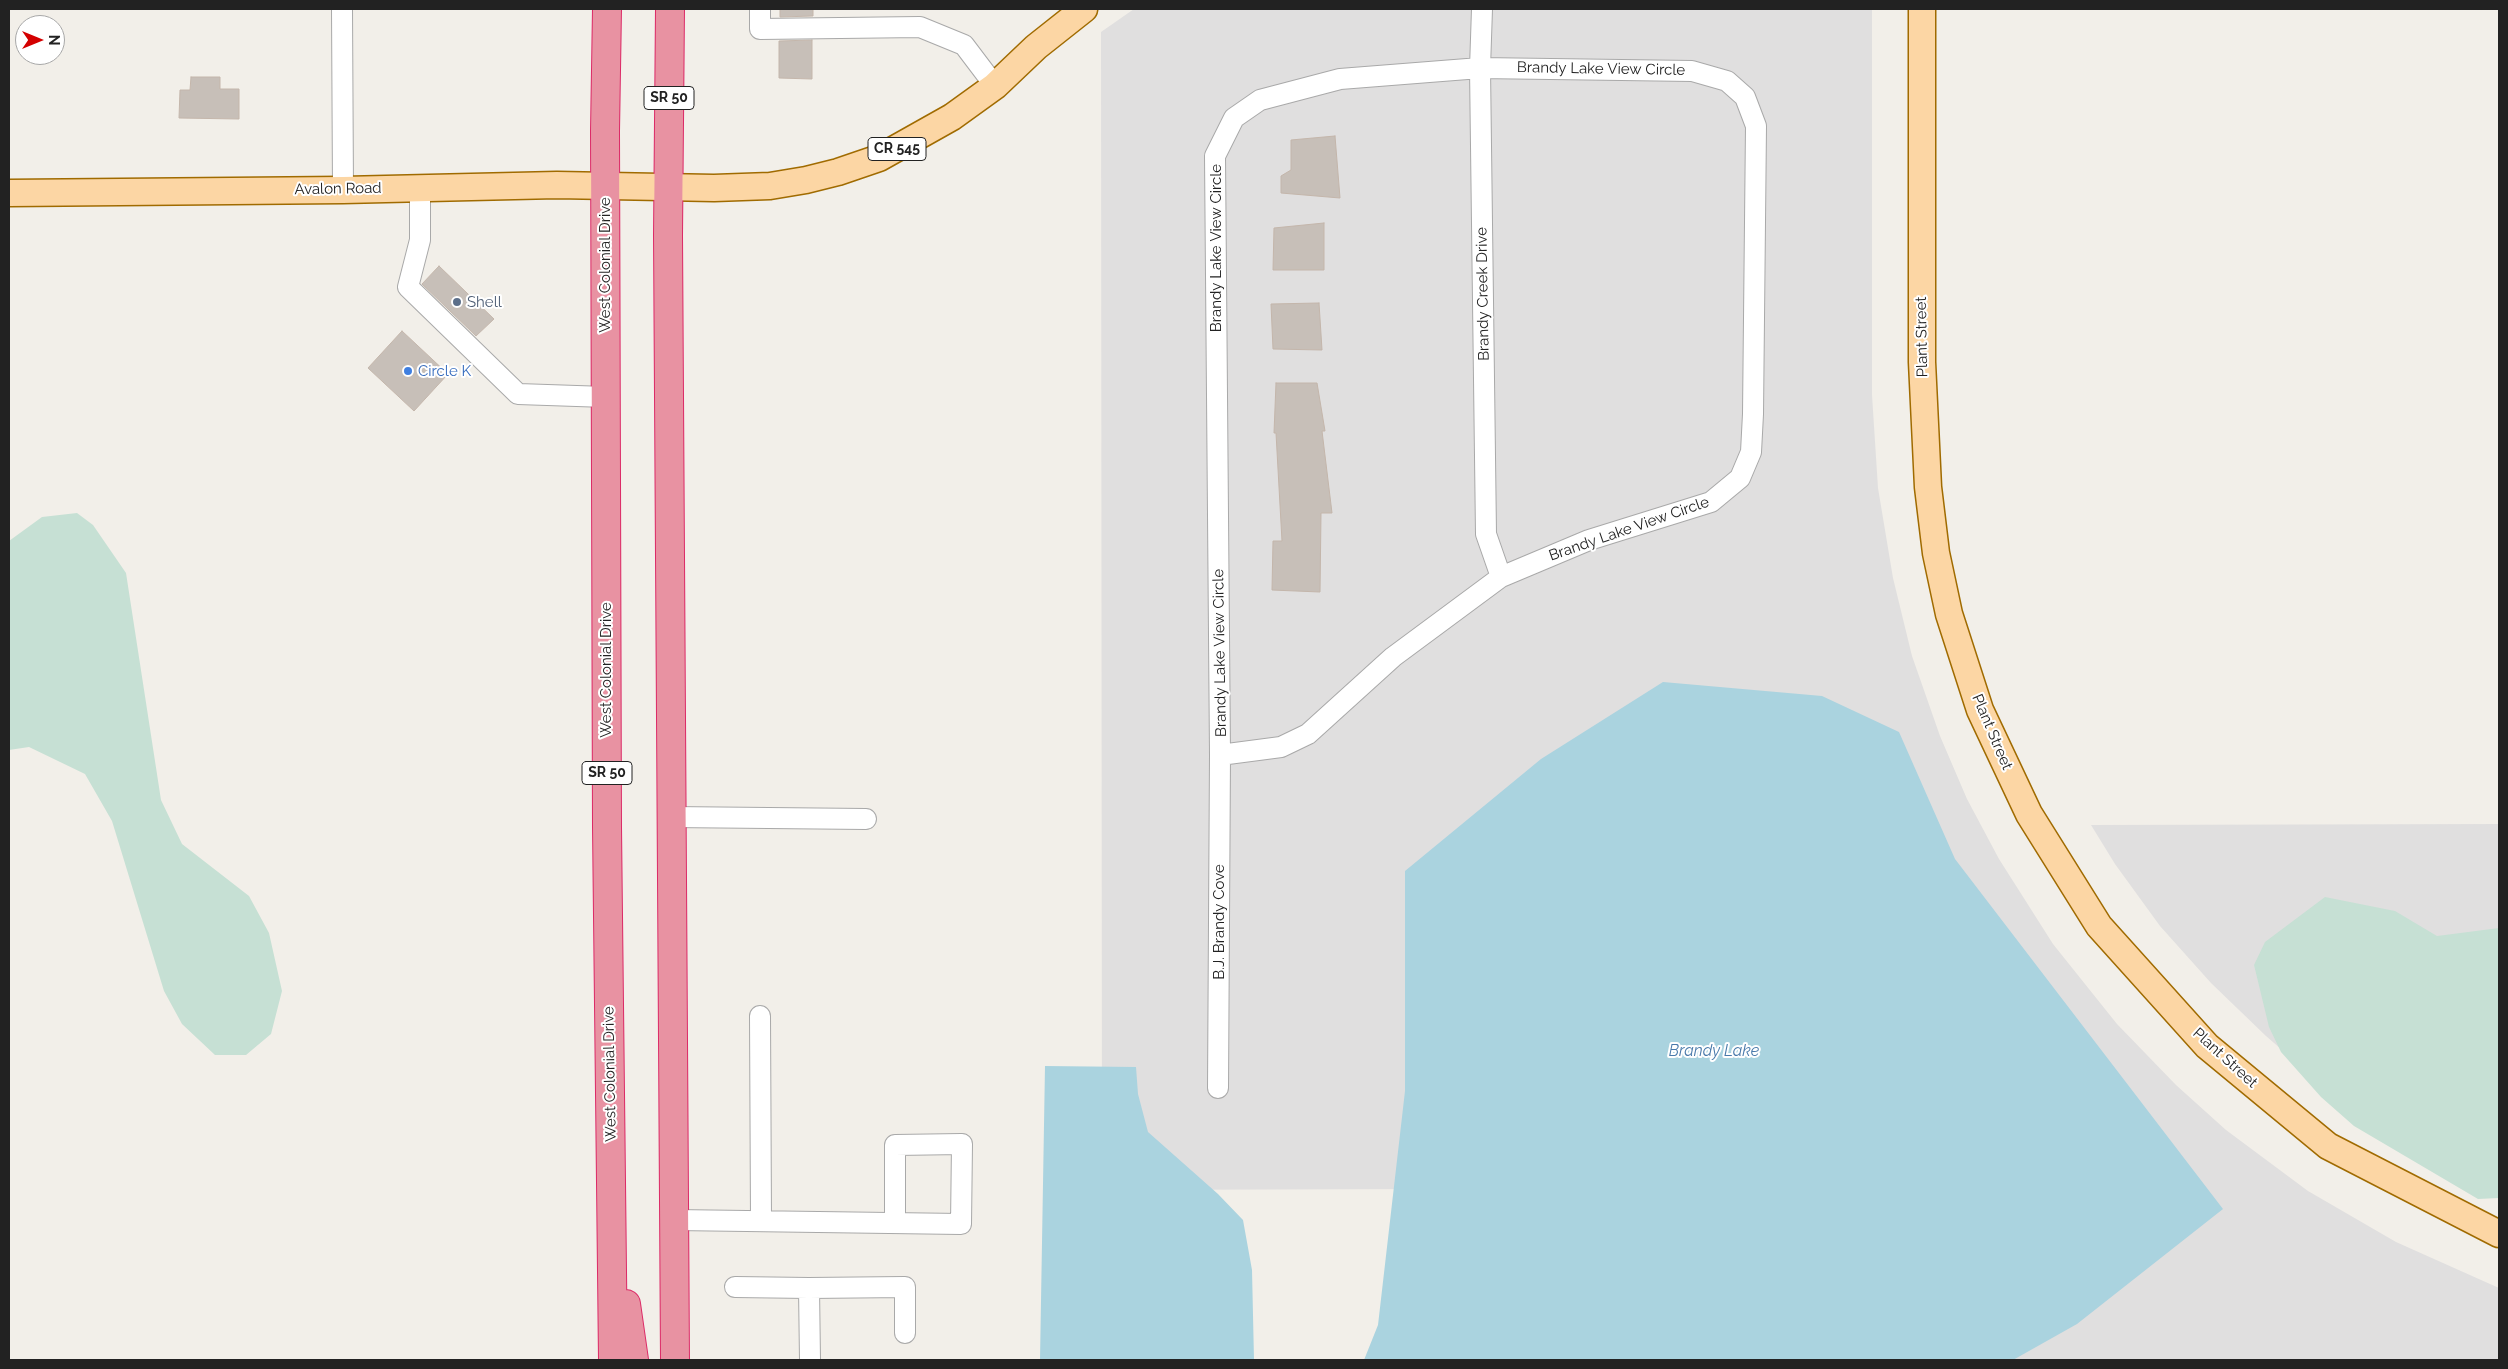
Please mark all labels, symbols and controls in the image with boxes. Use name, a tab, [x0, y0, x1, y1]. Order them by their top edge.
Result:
north arrow	[15, 15, 65, 65]
text: N	[46, 35, 62, 45]
street label: Brandy Lake View Circle	[1517, 59, 1685, 79]
road number: SR 50	[644, 86, 694, 110]
road number: CR 545	[868, 138, 926, 160]
street label: Brandy Lake View Circle	[1207, 164, 1225, 332]
street label: Avalon Road	[294, 179, 382, 199]
street label: West Colonial Drive	[596, 197, 614, 333]
street label: Brandy Creek Drive	[1473, 227, 1493, 361]
place label: Shell	[467, 293, 502, 311]
marker: Shell	[451, 296, 463, 308]
street label: Plant Street	[1912, 297, 1932, 377]
place label: Circle K	[418, 362, 471, 380]
marker: Circle K	[402, 365, 414, 377]
street label: Brandy Lake View Circle	[1547, 493, 1711, 565]
street label: Brandy Lake View Circle	[1210, 569, 1230, 737]
street label: West Colonial Drive	[597, 602, 615, 738]
street label: Plant Street	[1968, 691, 2016, 773]
road number: SR 50	[582, 761, 632, 784]
street label: B.J. Brandy Cove	[1210, 864, 1228, 980]
street label: West Colonial Drive	[600, 1006, 620, 1142]
street label: Plant Street	[2189, 1024, 2261, 1092]
water label: Brandy Lake	[1669, 1041, 1759, 1061]

